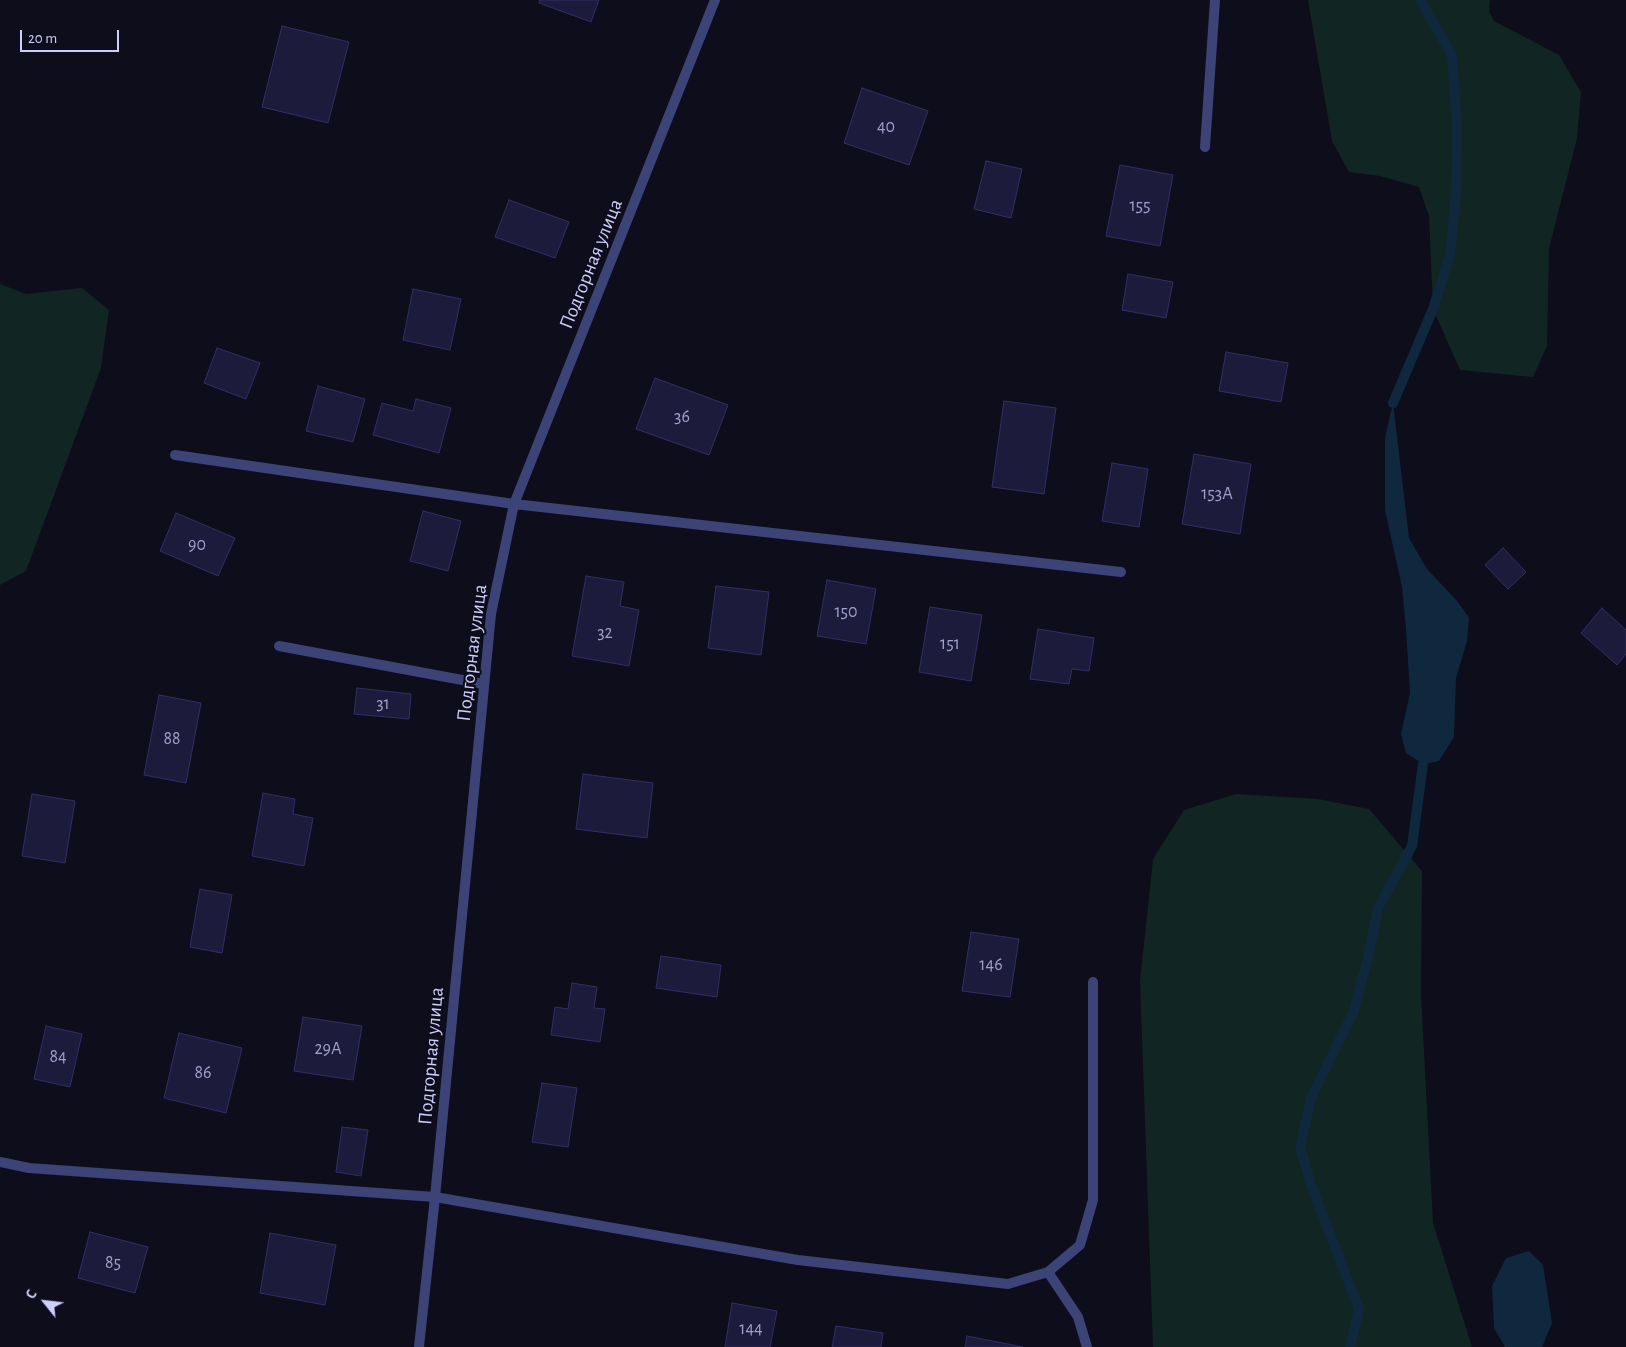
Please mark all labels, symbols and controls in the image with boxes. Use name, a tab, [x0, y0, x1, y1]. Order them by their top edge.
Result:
scale bar	[22, 20, 121, 52]
text: 20 m	[28, 31, 57, 46]
house number: 40	[877, 116, 895, 138]
street label: Подгорная улица	[554, 195, 628, 333]
house number: 155	[1129, 195, 1151, 217]
house number: 36	[674, 406, 690, 428]
house number: 153А	[1201, 483, 1233, 505]
house number: 90	[188, 534, 206, 556]
street label: Подгорная улица	[452, 583, 492, 723]
house number: 150	[834, 601, 858, 623]
house number: 32	[597, 622, 613, 644]
house number: 151	[940, 633, 960, 655]
house number: 31	[376, 693, 390, 715]
house number: 88	[163, 728, 181, 750]
house number: 146	[979, 954, 1003, 976]
street label: Подгорная улица	[413, 986, 449, 1126]
house number: 29А	[314, 1038, 342, 1060]
house number: 84	[49, 1046, 67, 1068]
house number: 86	[195, 1062, 211, 1084]
house number: 85	[105, 1252, 121, 1274]
north arrow	[20, 1277, 70, 1327]
text: С	[24, 1288, 40, 1302]
house number: 144	[739, 1318, 763, 1340]

